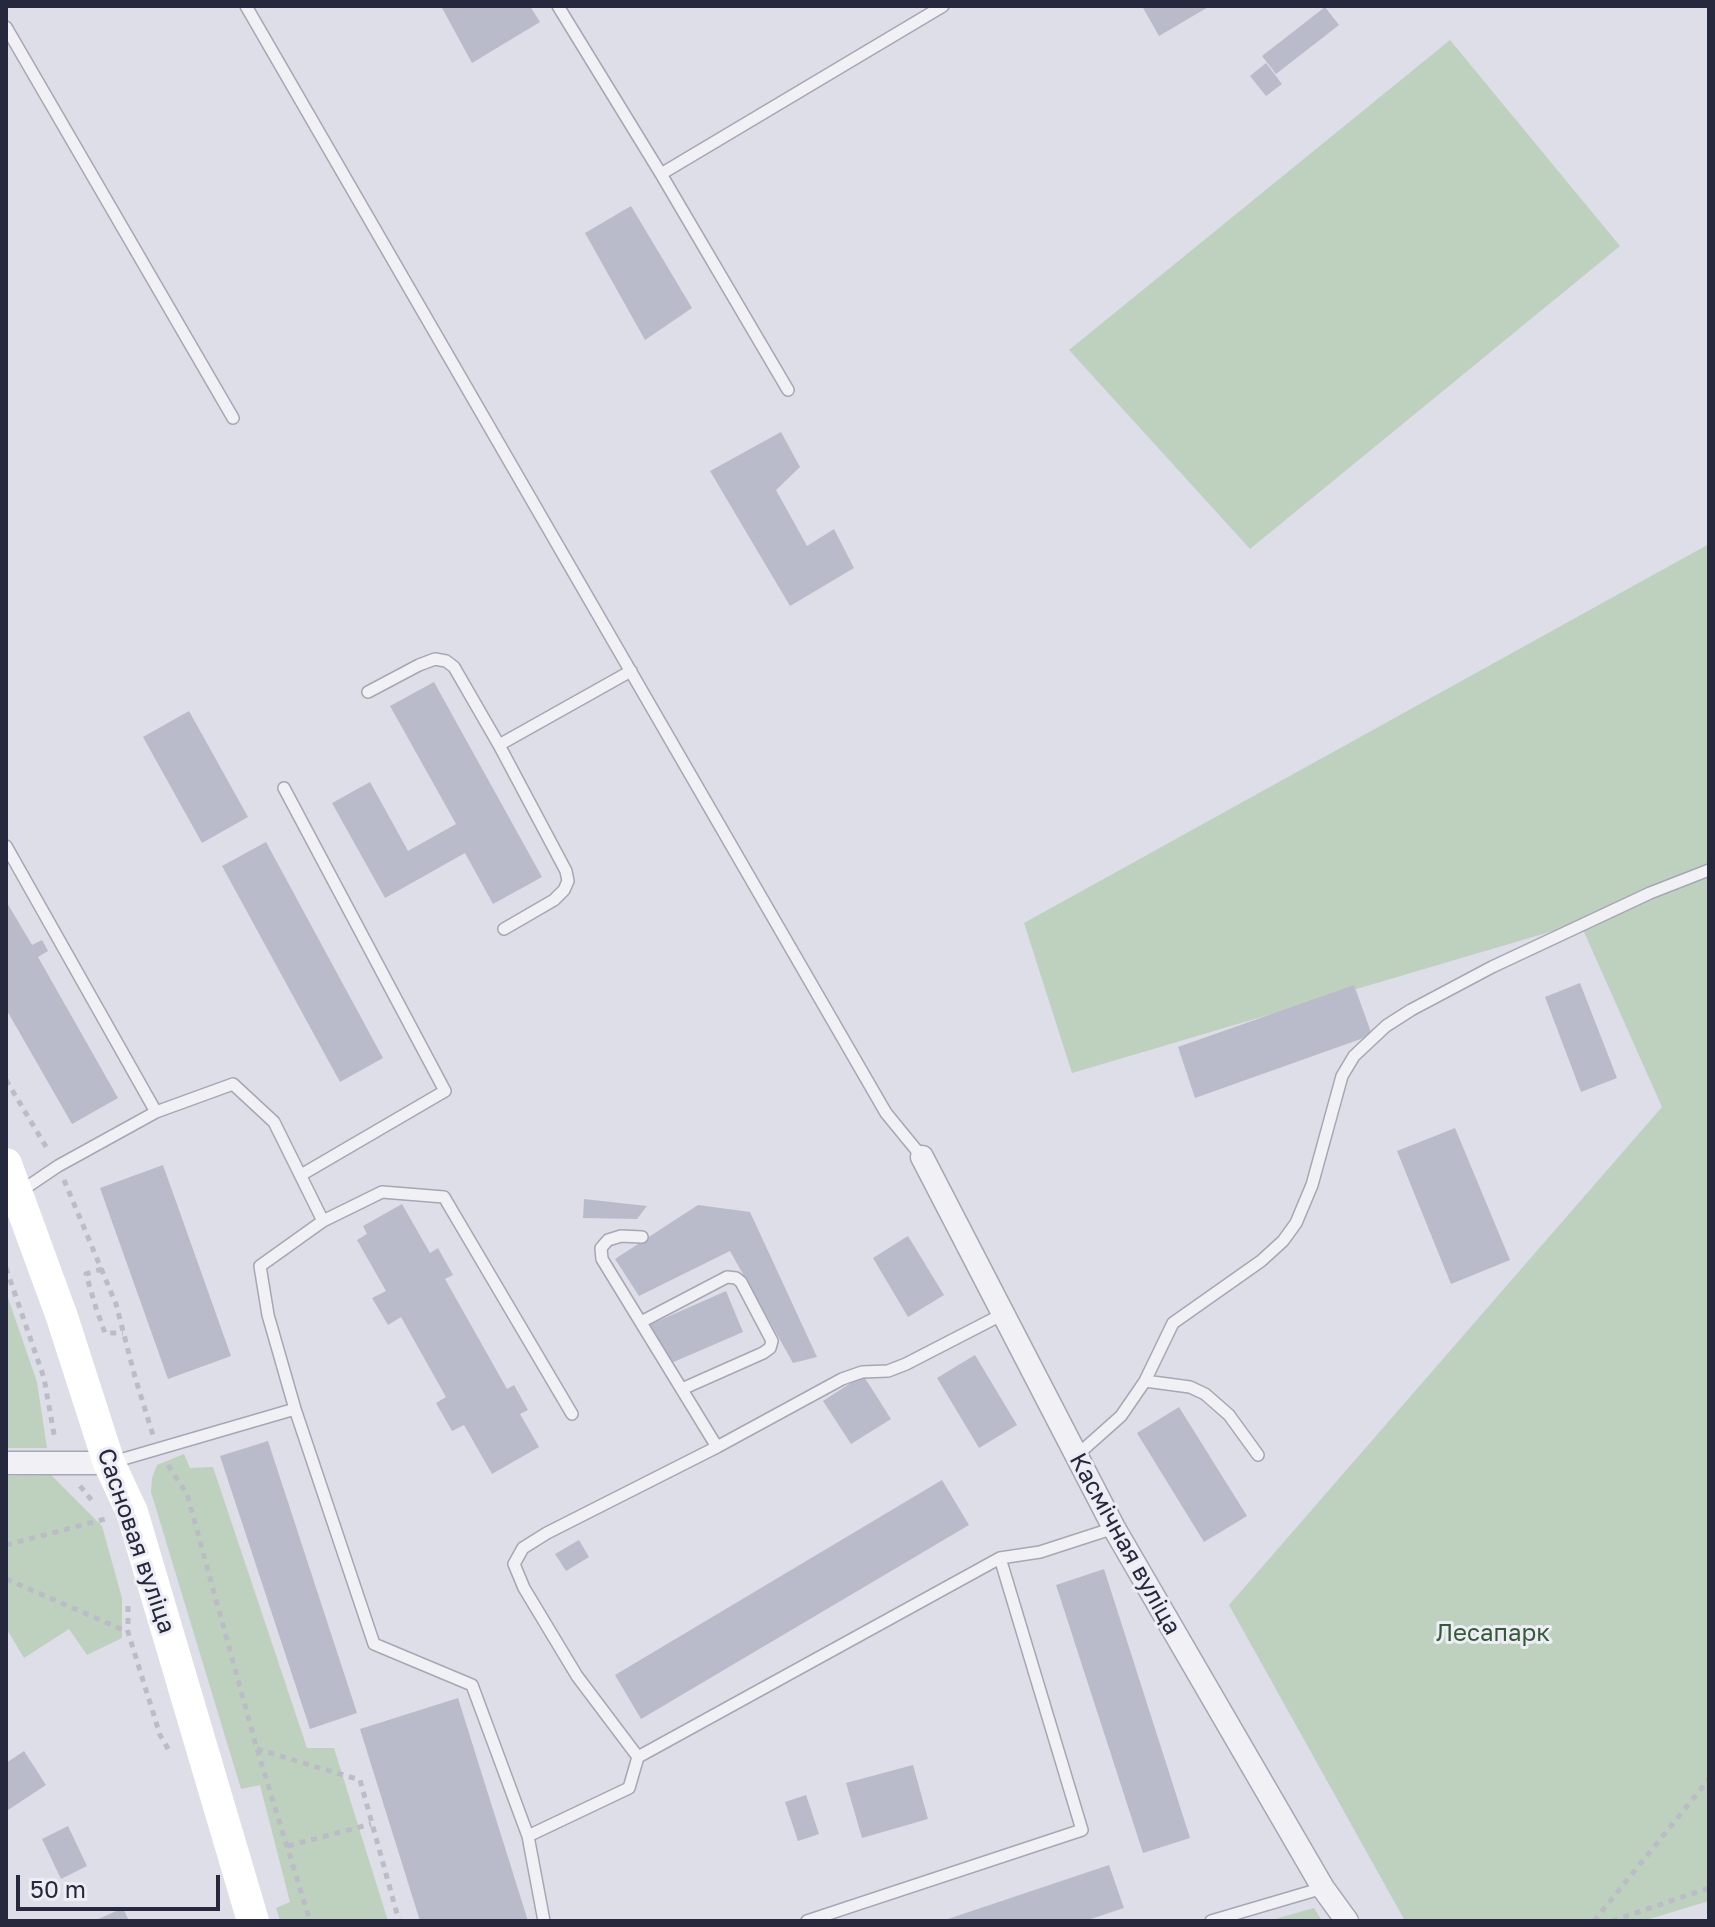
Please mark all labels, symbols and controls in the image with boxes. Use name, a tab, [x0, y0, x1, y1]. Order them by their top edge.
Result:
street label: Сасновая вуліца	[91, 1445, 181, 1637]
street label: Касмічная вуліца	[1063, 1448, 1187, 1640]
park label: Лесапарк	[1436, 1619, 1550, 1647]
scale bar	[20, 1859, 224, 1909]
text: 50 m	[30, 1874, 86, 1903]

